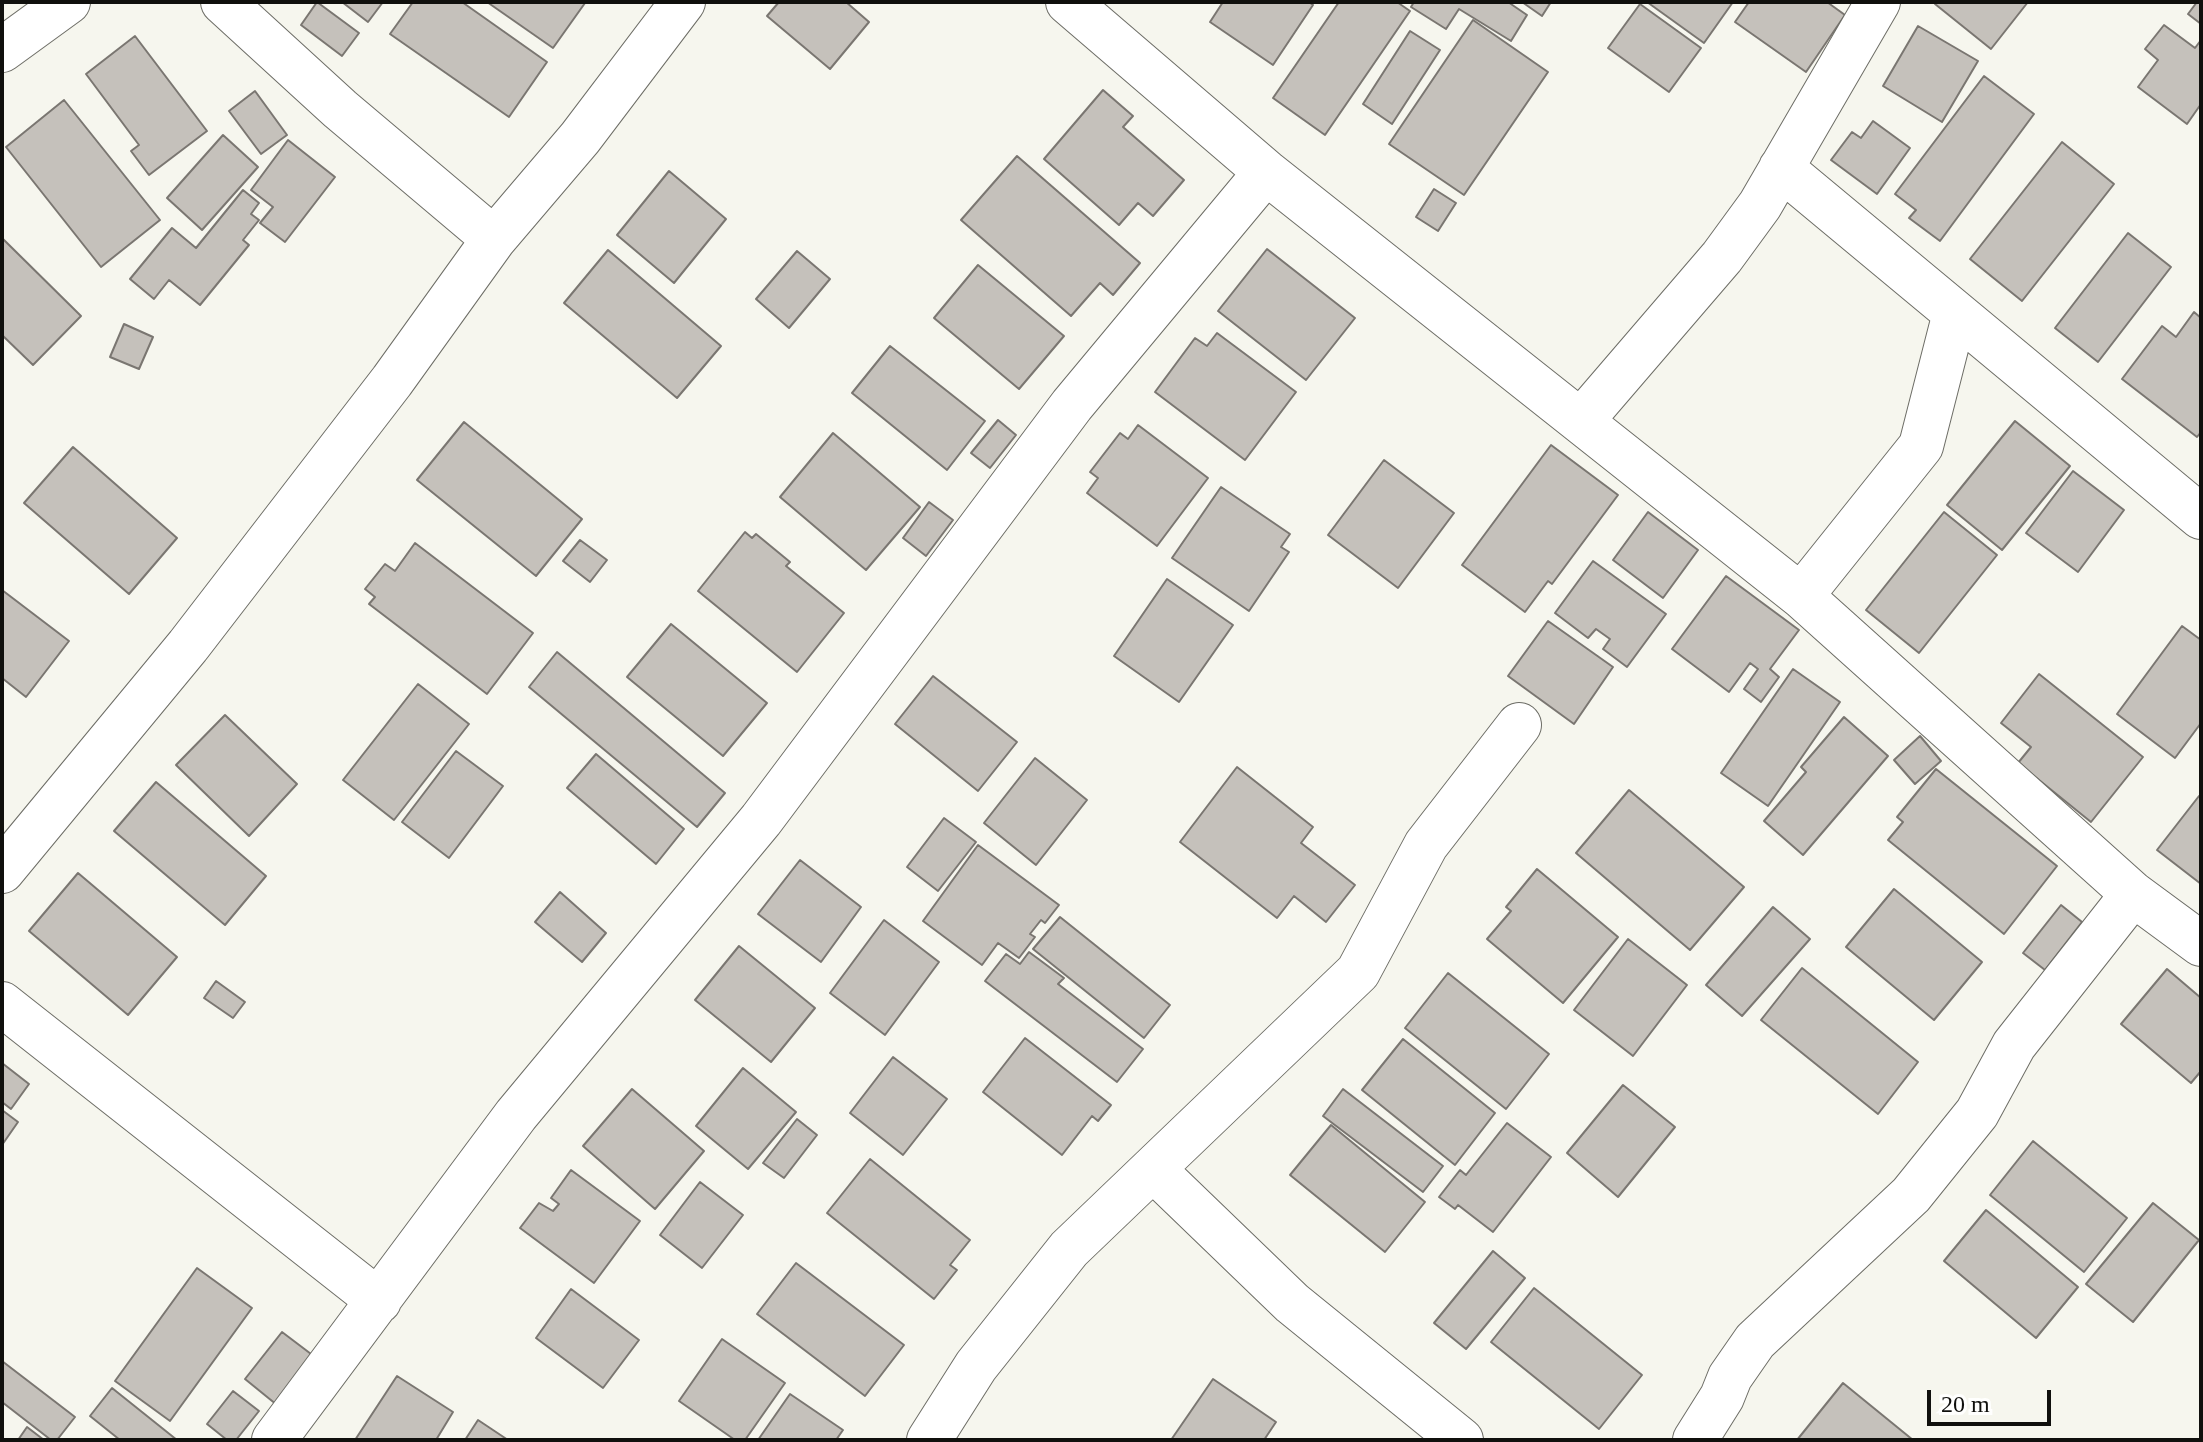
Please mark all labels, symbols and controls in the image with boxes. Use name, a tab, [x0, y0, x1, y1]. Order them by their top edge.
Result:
scale bar	[1931, 1374, 2055, 1424]
text: 20 m	[1941, 1391, 1990, 1417]

